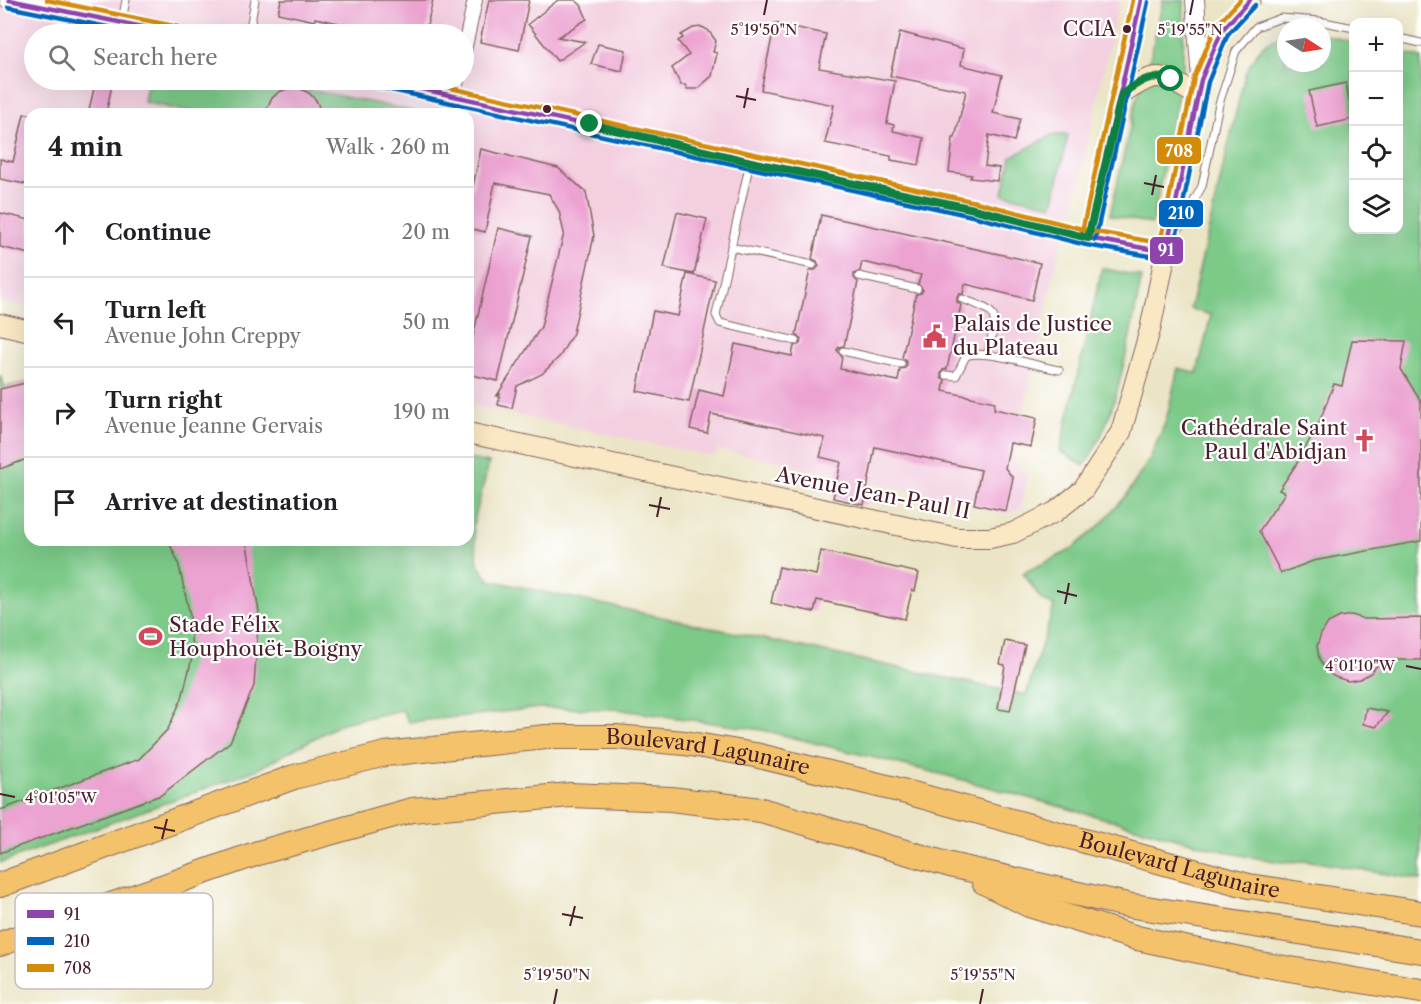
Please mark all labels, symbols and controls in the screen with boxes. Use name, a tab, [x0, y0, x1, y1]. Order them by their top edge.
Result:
place label: CCIA	[1063, 17, 1117, 41]
north arrow	[1277, 18, 1331, 72]
map controls	[1349, 18, 1403, 234]
button: +	[1349, 18, 1403, 72]
text: 5°19'50"N	[730, 20, 798, 39]
text: 5°19'55"N	[1157, 20, 1223, 39]
marker: CCIA	[1121, 23, 1133, 35]
search box	[24, 24, 474, 90]
icon: search	[45, 41, 78, 74]
text: Search here	[93, 44, 218, 71]
route start	[1157, 65, 1183, 91]
button: −	[1349, 72, 1403, 126]
unlabelled marker	[541, 103, 553, 115]
route end	[576, 110, 602, 136]
button: locate	[1349, 126, 1403, 180]
text: 4 min	[48, 131, 123, 163]
text: Walk · 260 m	[326, 135, 450, 159]
line badge: 708	[1156, 136, 1202, 165]
text: 708	[1165, 141, 1193, 161]
button: layers	[1349, 180, 1403, 234]
line badge: 210	[1158, 199, 1204, 228]
text: 210	[1168, 203, 1194, 223]
icon: ahead	[48, 216, 81, 249]
text: Continue	[105, 219, 211, 246]
text: 20 m	[402, 220, 450, 244]
line badge: 91	[1149, 236, 1184, 265]
text: 91	[1158, 240, 1175, 260]
text: Turn left	[105, 297, 206, 324]
icon: left	[48, 306, 81, 339]
text: 50 m	[403, 310, 450, 334]
place label: Palais de Justice du Plateau	[953, 311, 1112, 360]
public building icon: Palais de Justice du Plateau	[922, 323, 948, 349]
text: Avenue John Creppy	[105, 324, 301, 348]
text: Turn right	[105, 387, 223, 414]
icon: right	[48, 396, 81, 429]
text: 190 m	[393, 400, 450, 424]
text: Avenue Jeanne Gervais	[105, 414, 323, 438]
place label: Cathédrale Saint Paul d'Abidjan	[1181, 415, 1348, 464]
church icon: Cathédrale Saint Paul d'Abidjan	[1352, 427, 1378, 453]
street label: Avenue Jean-Paul II	[773, 461, 973, 524]
icon: arrive	[48, 486, 81, 519]
text: Arrive at destination	[105, 489, 338, 516]
place label: Stade Félix Houphouët-Boigny	[169, 612, 362, 661]
sports icon: Stade Félix Houphouët-Boigny	[138, 624, 164, 650]
text: 4°01'10"W	[1325, 656, 1396, 675]
street label: Boulevard Lagunaire	[606, 724, 813, 780]
text: 4°01'05"W	[25, 788, 98, 807]
street label: Boulevard Lagunaire	[1076, 827, 1282, 903]
legend	[15, 893, 213, 989]
text: 91	[64, 904, 80, 924]
text: 210	[64, 931, 90, 951]
text: 708	[64, 958, 92, 978]
text: 5°19'50"N	[523, 965, 591, 984]
text: 5°19'55"N	[950, 965, 1016, 984]

